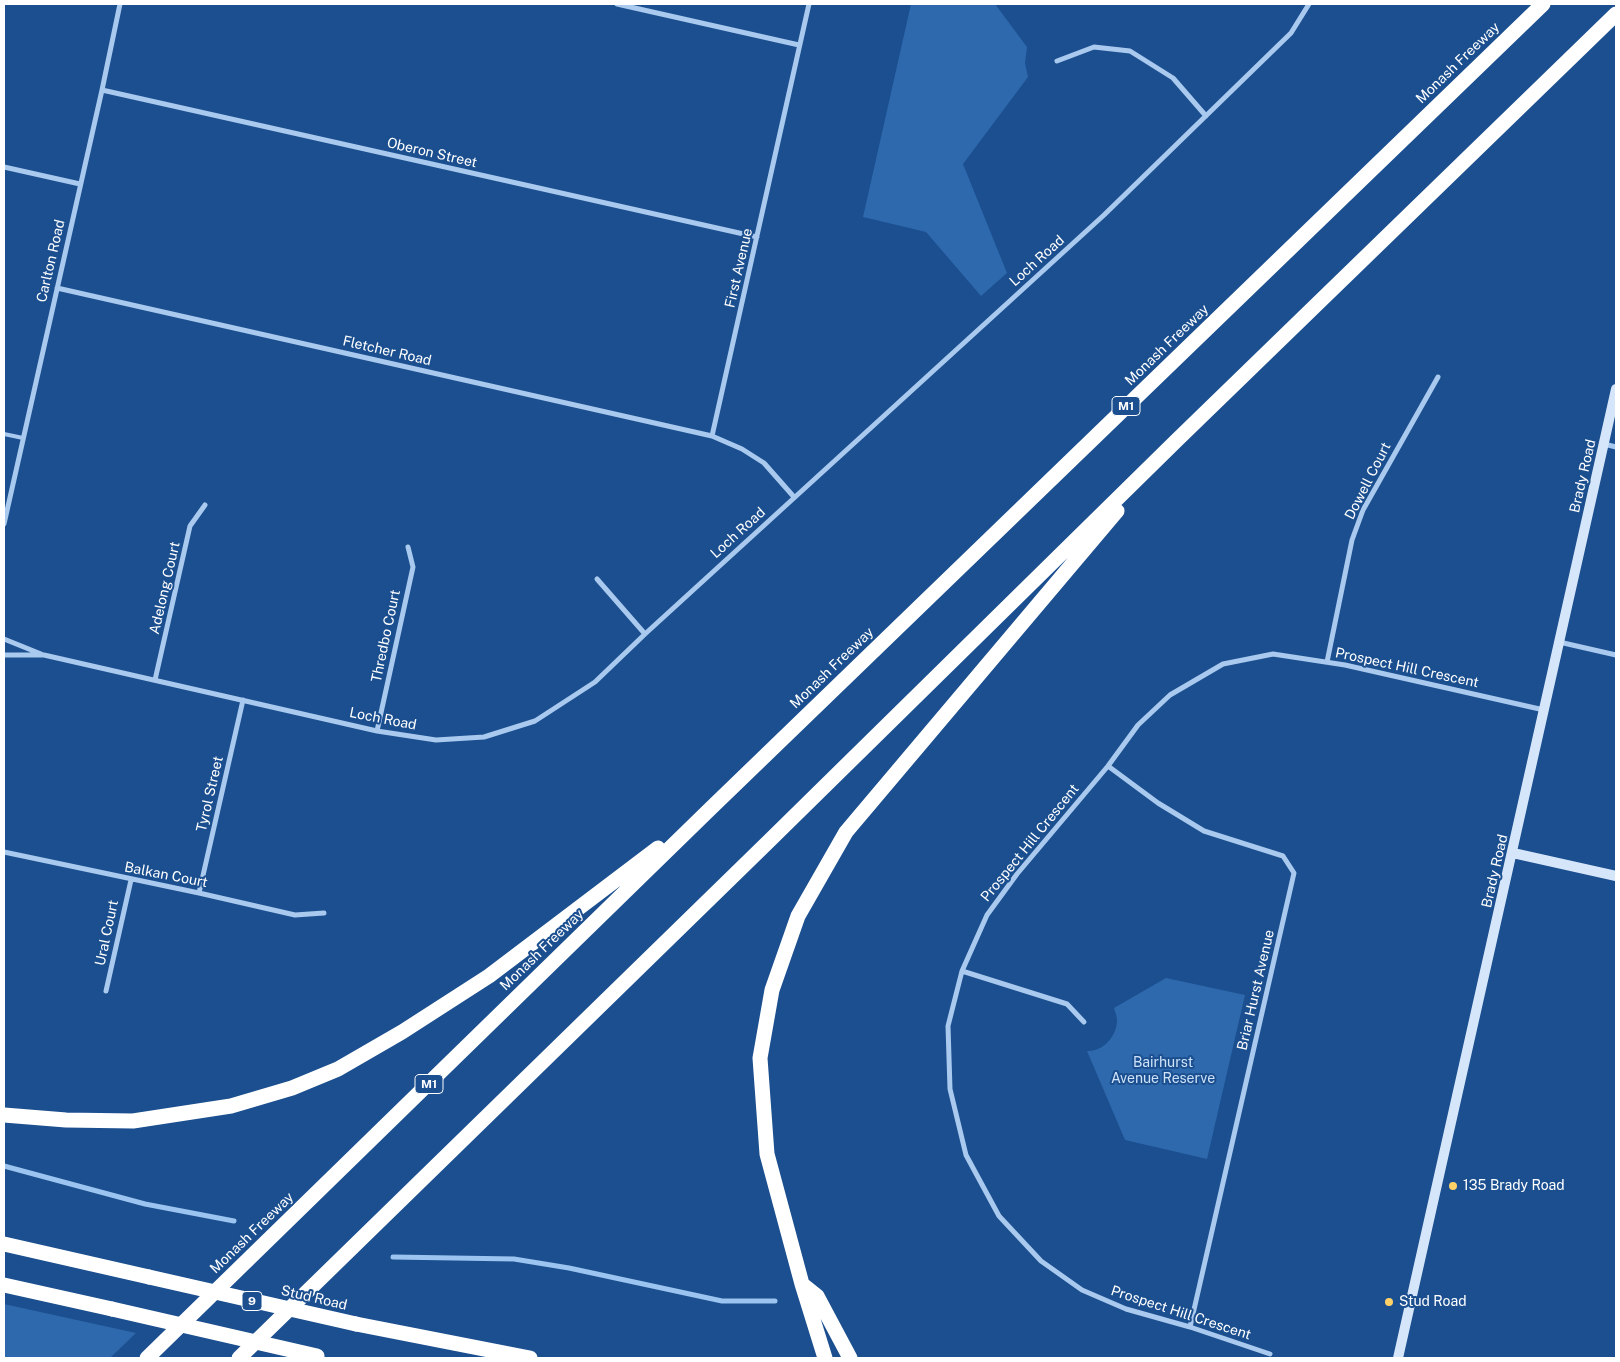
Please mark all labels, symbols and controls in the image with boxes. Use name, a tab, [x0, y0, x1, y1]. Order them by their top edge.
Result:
street label: Monash Freeway	[1413, 19, 1503, 107]
street label: Oberon Street	[385, 134, 479, 172]
street label: Carlton Road	[33, 218, 69, 304]
street label: First Avenue	[722, 227, 756, 309]
street label: Loch Road	[1006, 232, 1068, 290]
street label: Monash Freeway	[1122, 301, 1212, 389]
street label: Fletcher Road	[341, 333, 433, 369]
road number: M1	[1112, 396, 1140, 416]
street label: Brady Road	[1566, 438, 1600, 514]
street label: Dowell Court	[1341, 440, 1395, 522]
street label: Loch Road	[707, 504, 769, 562]
street label: Adelong Court	[146, 540, 184, 636]
street label: Thredbo Court	[368, 588, 404, 684]
street label: Monash Freeway	[787, 624, 877, 712]
street label: Prospect Hill Crescent	[1334, 645, 1480, 691]
street label: Loch Road	[348, 704, 418, 734]
street label: Tyrol Street	[193, 755, 227, 833]
street label: Prospect Hill Crescent	[977, 781, 1083, 905]
street label: Brady Road	[1478, 833, 1512, 909]
street label: Balkan Court	[123, 859, 209, 891]
street label: Ural Court	[92, 899, 122, 967]
street label: Monash Freeway	[497, 906, 587, 994]
street label: Briar Hurst Avenue	[1234, 928, 1278, 1052]
park label: Bairhurst Avenue Reserve	[1111, 1055, 1215, 1088]
road number: M1	[415, 1074, 443, 1094]
place label: 135 Brady Road	[1463, 1178, 1565, 1194]
marker: 135 Brady Road	[1447, 1180, 1459, 1192]
street label: Monash Freeway	[207, 1189, 297, 1277]
street label: Stud Road	[279, 1282, 349, 1314]
street label: Prospect Hill Crescent	[1109, 1282, 1253, 1344]
road number: 9	[242, 1292, 262, 1310]
place label: Stud Road	[1399, 1294, 1467, 1310]
marker: Stud Road	[1383, 1296, 1395, 1308]

